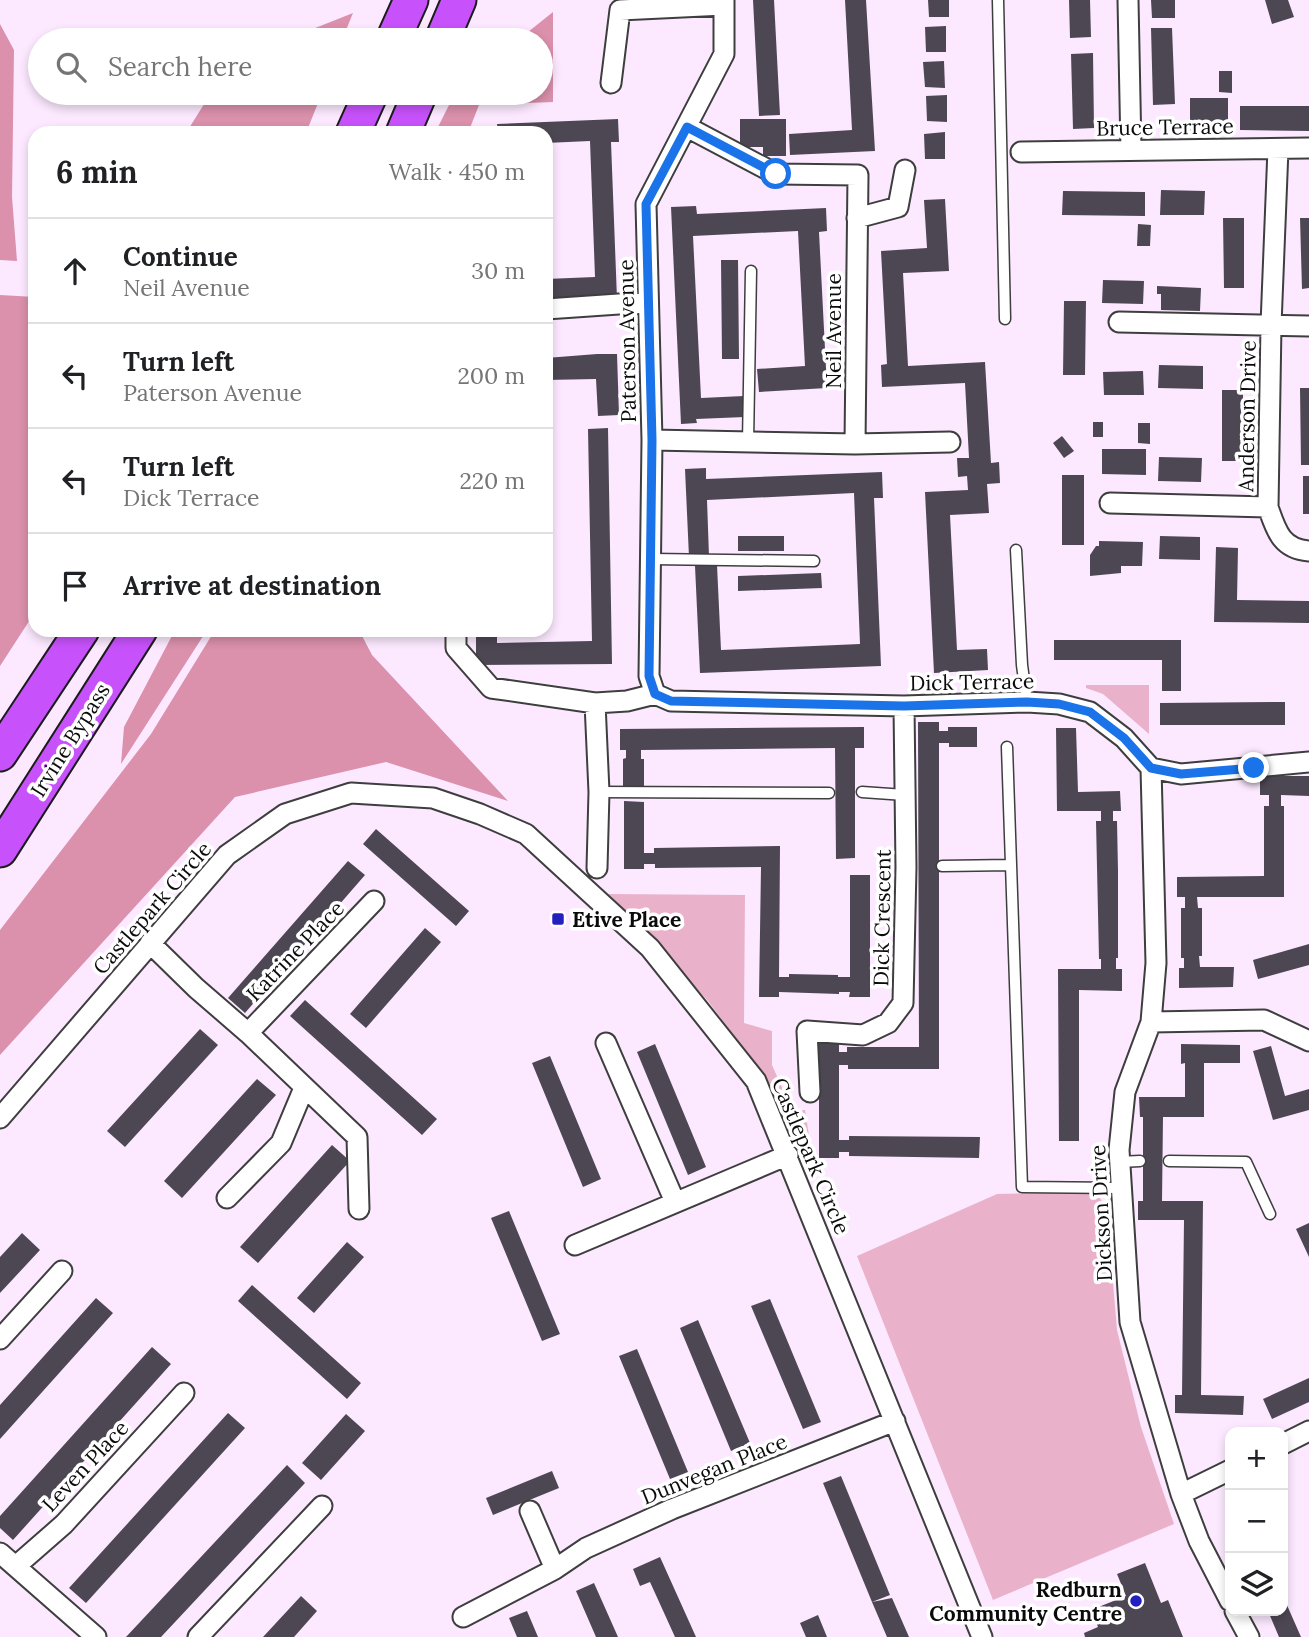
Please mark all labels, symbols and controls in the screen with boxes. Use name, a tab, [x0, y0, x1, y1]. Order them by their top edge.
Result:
search box	[28, 28, 553, 105]
icon: search	[52, 48, 90, 86]
text: Search here	[108, 50, 252, 83]
street label: Bruce Terrace	[1096, 112, 1234, 142]
text: 6 min	[56, 153, 138, 191]
text: Walk · 450 m	[389, 157, 525, 186]
route start	[760, 158, 791, 189]
text: Continue	[123, 240, 238, 273]
icon: ahead	[56, 252, 94, 290]
text: 30 m	[471, 256, 525, 285]
street label: Paterson Avenue	[612, 259, 642, 423]
text: Neil Avenue	[123, 273, 250, 302]
street label: Neil Avenue	[820, 273, 847, 389]
street label: Anderson Drive	[1232, 340, 1262, 493]
text: Turn left	[123, 345, 234, 378]
icon: left	[56, 357, 94, 395]
text: 200 m	[457, 361, 525, 390]
text: Paterson Avenue	[123, 378, 302, 407]
text: Turn left	[123, 450, 234, 483]
icon: left	[56, 462, 94, 500]
text: 220 m	[459, 466, 525, 495]
text: Dick Terrace	[123, 483, 260, 512]
icon: arrive	[56, 567, 94, 605]
text: Arrive at destination	[123, 569, 381, 602]
street label: Dick Terrace	[909, 667, 1035, 697]
street label: Irvine Bypass	[24, 678, 116, 802]
route end	[1238, 752, 1269, 783]
street label: Castlepark Circle	[87, 836, 217, 980]
street label: Dick Crescent	[867, 848, 897, 987]
street label: Katrine Place	[240, 895, 350, 1007]
place label: Etive Place	[572, 906, 681, 933]
marker: Etive Place	[550, 911, 566, 927]
street label: Castlepark Circle	[766, 1074, 856, 1238]
street label: Dickson Drive	[1084, 1144, 1118, 1282]
street label: Leven Place	[36, 1415, 134, 1517]
street label: Dunvegan Place	[637, 1427, 791, 1511]
map controls	[1225, 1427, 1288, 1616]
button: +	[1225, 1427, 1288, 1490]
button: −	[1225, 1490, 1288, 1553]
button: layers	[1225, 1553, 1288, 1616]
place label: Redburn Community Centre	[929, 1576, 1122, 1627]
marker: Redburn Community Centre	[1128, 1593, 1144, 1609]

